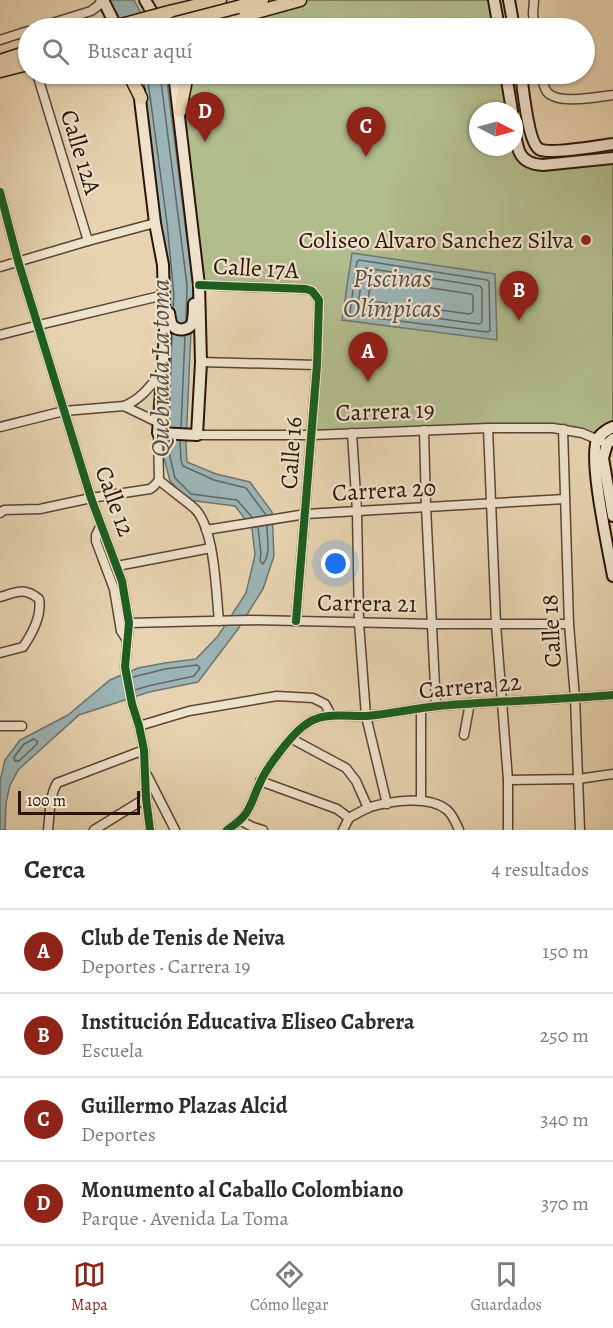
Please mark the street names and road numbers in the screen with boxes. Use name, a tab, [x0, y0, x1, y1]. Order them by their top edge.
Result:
street label: Calle 12A	[53, 106, 109, 199]
street label: Calle 17A	[212, 250, 301, 286]
street label: Carrera 19	[335, 393, 435, 429]
street label: Calle 16	[273, 416, 309, 490]
street label: Calle 12	[87, 461, 143, 541]
street label: Carrera 20	[331, 471, 437, 509]
street label: Carrera 21	[317, 586, 417, 620]
street label: Calle 18	[533, 594, 569, 668]
street label: Carrera 22	[417, 666, 523, 706]

